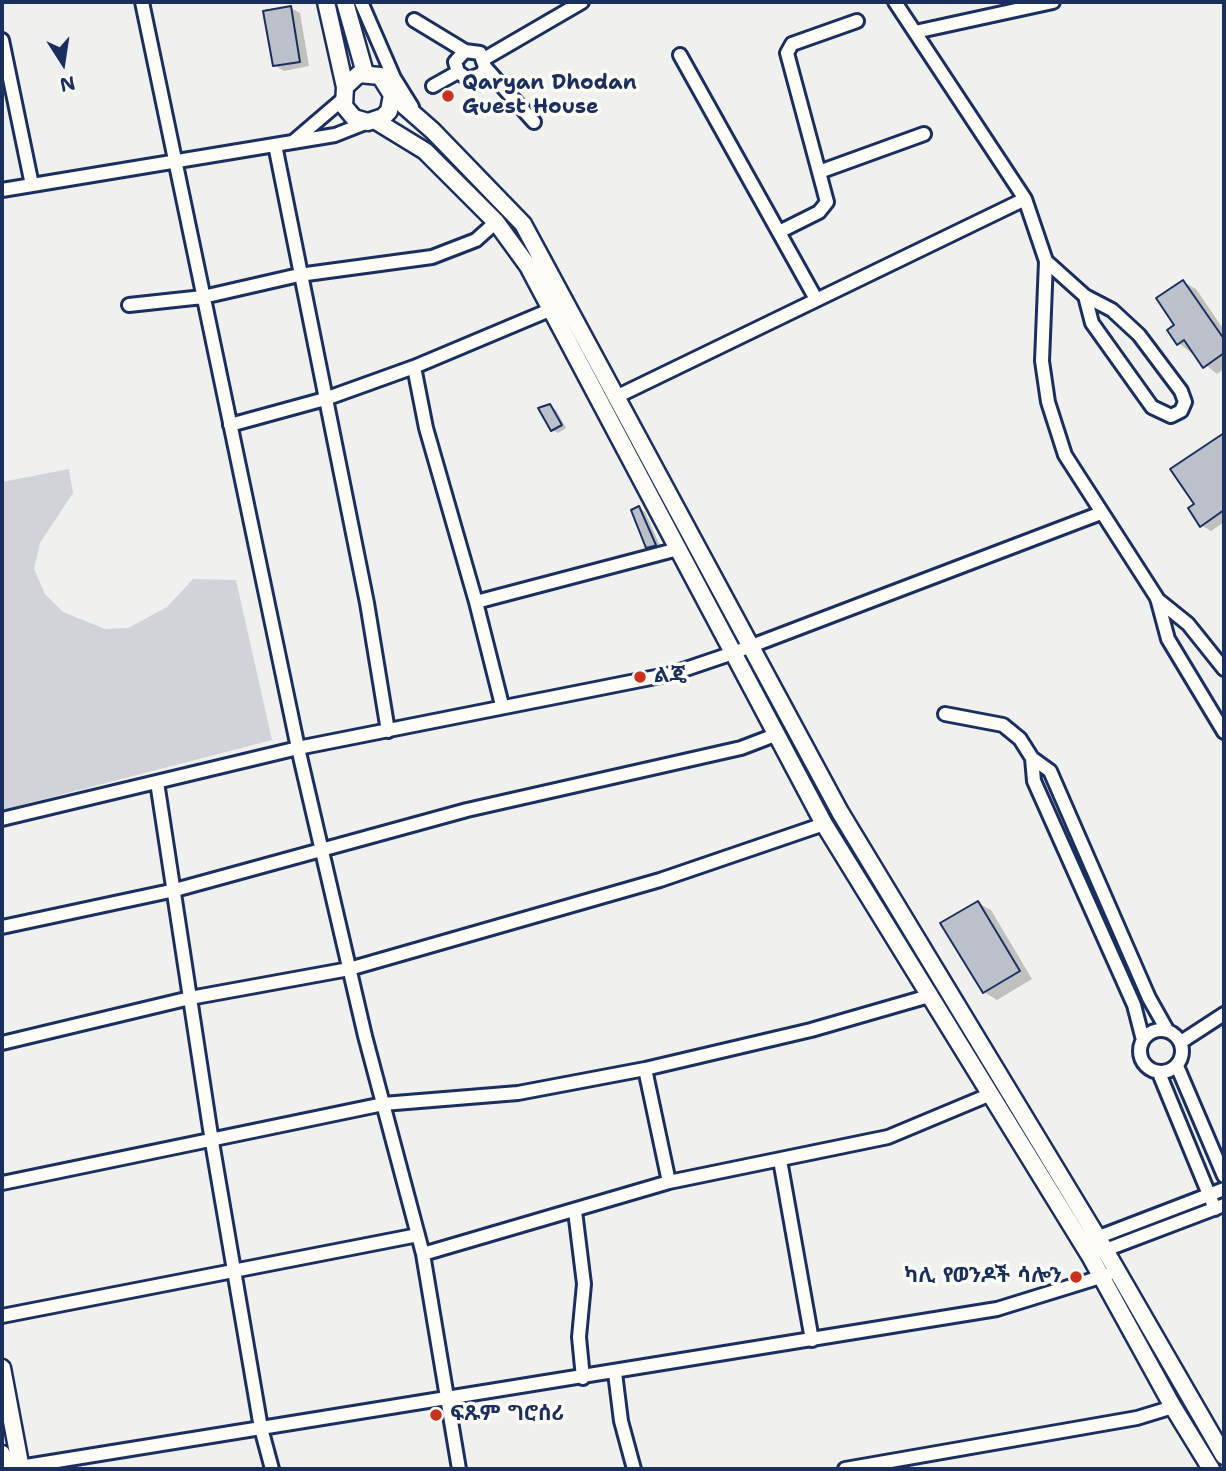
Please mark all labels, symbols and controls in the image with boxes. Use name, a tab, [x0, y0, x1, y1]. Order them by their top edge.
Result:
north arrow	[28, 28, 98, 98]
text: N	[58, 70, 77, 98]
place label: Qaryan Dhodan Guest House	[462, 71, 637, 121]
marker: Qaryan Dhodan Guest House	[440, 88, 456, 104]
place label: ልጄ	[654, 664, 687, 690]
marker: ልጄ	[632, 669, 648, 685]
place label: ካሊ የወንዶች ሳሎን	[904, 1264, 1062, 1290]
marker: ካሊ የወንዶች ሳሎን	[1068, 1269, 1084, 1285]
place label: ፍጹም ግሮሰሪ	[450, 1402, 564, 1428]
marker: ፍጹም ግሮሰሪ	[428, 1407, 444, 1423]

